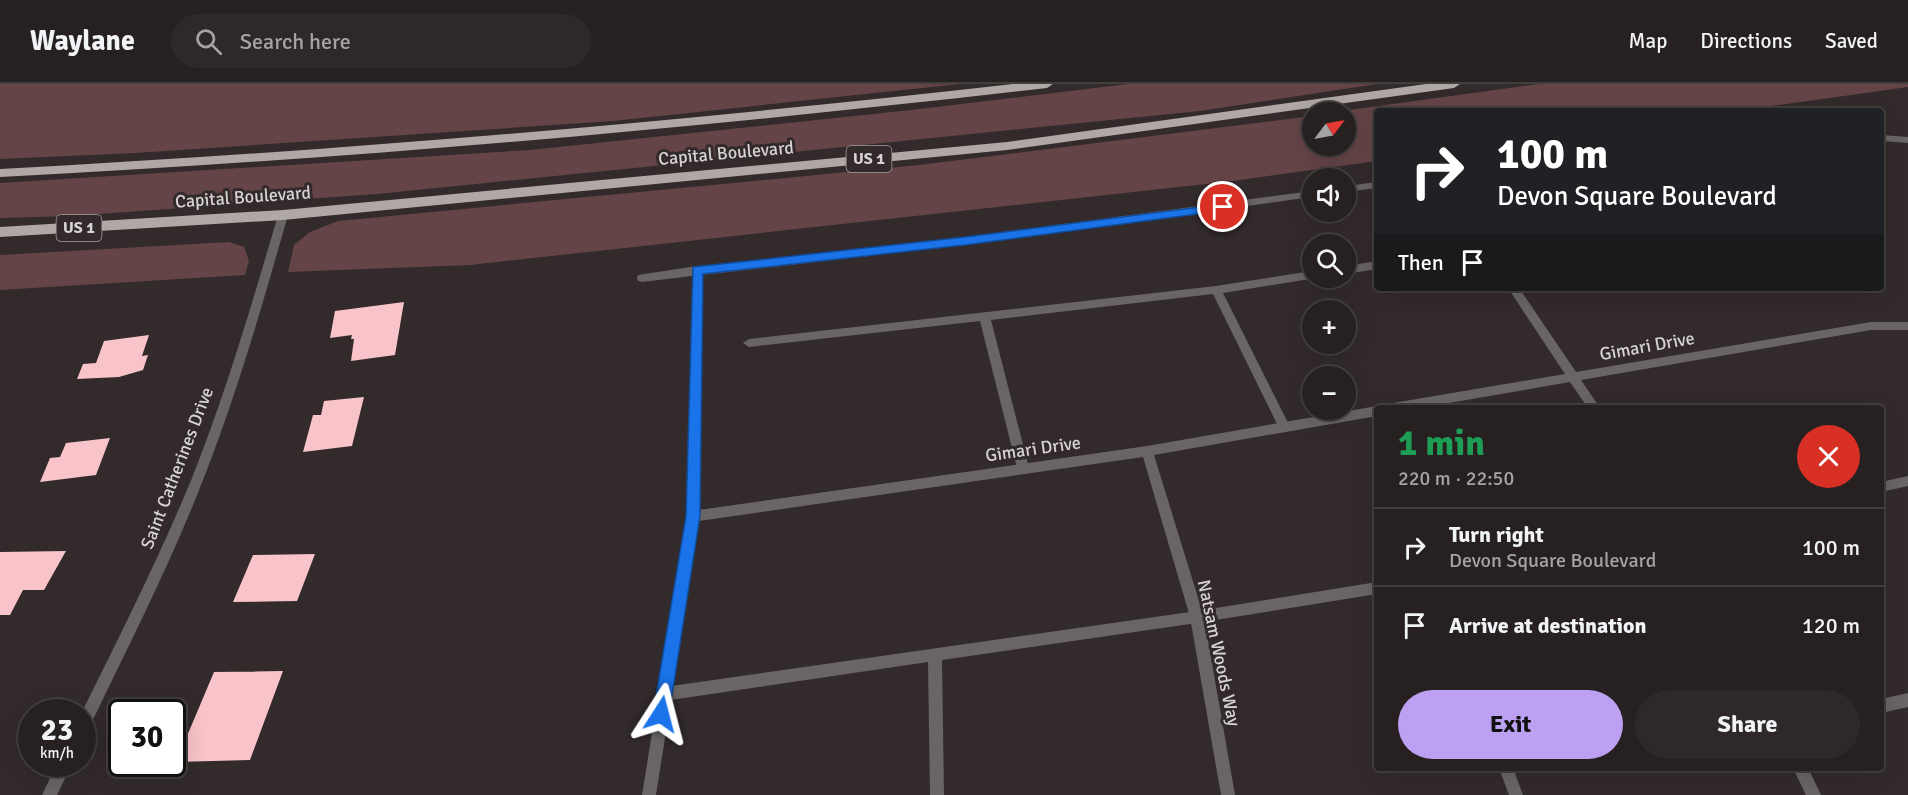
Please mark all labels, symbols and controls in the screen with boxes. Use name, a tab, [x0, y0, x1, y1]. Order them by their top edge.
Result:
search box	[171, 14, 591, 68]
text: Waylane	[30, 24, 135, 58]
icon: search	[192, 25, 225, 58]
text: Search here	[240, 28, 351, 55]
text: Map	[1629, 28, 1667, 54]
text: Directions	[1700, 28, 1792, 54]
text: Saved	[1825, 28, 1878, 54]
north arrow	[1302, 102, 1356, 156]
map controls	[1302, 102, 1356, 420]
text: 100 m	[1497, 129, 1608, 180]
icon: right	[1398, 132, 1476, 210]
street label: Capital Boulevard	[657, 136, 795, 170]
road number: US 1	[846, 146, 892, 172]
button: sound	[1302, 168, 1356, 222]
text: Devon Square Boulevard	[1497, 180, 1777, 213]
street label: Capital Boulevard	[174, 181, 312, 213]
pin	[1197, 181, 1248, 232]
icon: arrive	[1206, 190, 1239, 223]
road number: US 1	[56, 215, 101, 241]
button: search	[1302, 234, 1356, 288]
icon: arrive	[1456, 246, 1489, 279]
text: Then	[1398, 249, 1444, 276]
button: +	[1302, 300, 1356, 354]
street label: Gimari Drive	[1598, 327, 1696, 365]
button: −	[1302, 366, 1356, 420]
street label: Saint Catherines Drive	[136, 384, 218, 552]
text: 1 min	[1398, 421, 1485, 466]
button: close	[1797, 425, 1860, 488]
street label: Gimari Drive	[984, 431, 1082, 467]
text: 220 m · 22:50	[1398, 466, 1514, 491]
text: Turn right	[1449, 521, 1544, 548]
icon: right	[1398, 531, 1431, 564]
text: 100 m	[1802, 534, 1860, 561]
text: Devon Square Boulevard	[1449, 548, 1656, 573]
street label: Natsam Woods Way	[1193, 578, 1245, 729]
icon: arrive	[1398, 609, 1431, 642]
text: Arrive at destination	[1449, 612, 1646, 639]
text: 120 m	[1802, 612, 1860, 639]
position arrow	[629, 682, 693, 746]
button: Exit	[1398, 690, 1623, 759]
button: Share	[1635, 690, 1860, 759]
speed limit sign: 30	[108, 699, 186, 777]
text: 23	[41, 712, 73, 749]
text: km/h	[40, 744, 74, 762]

